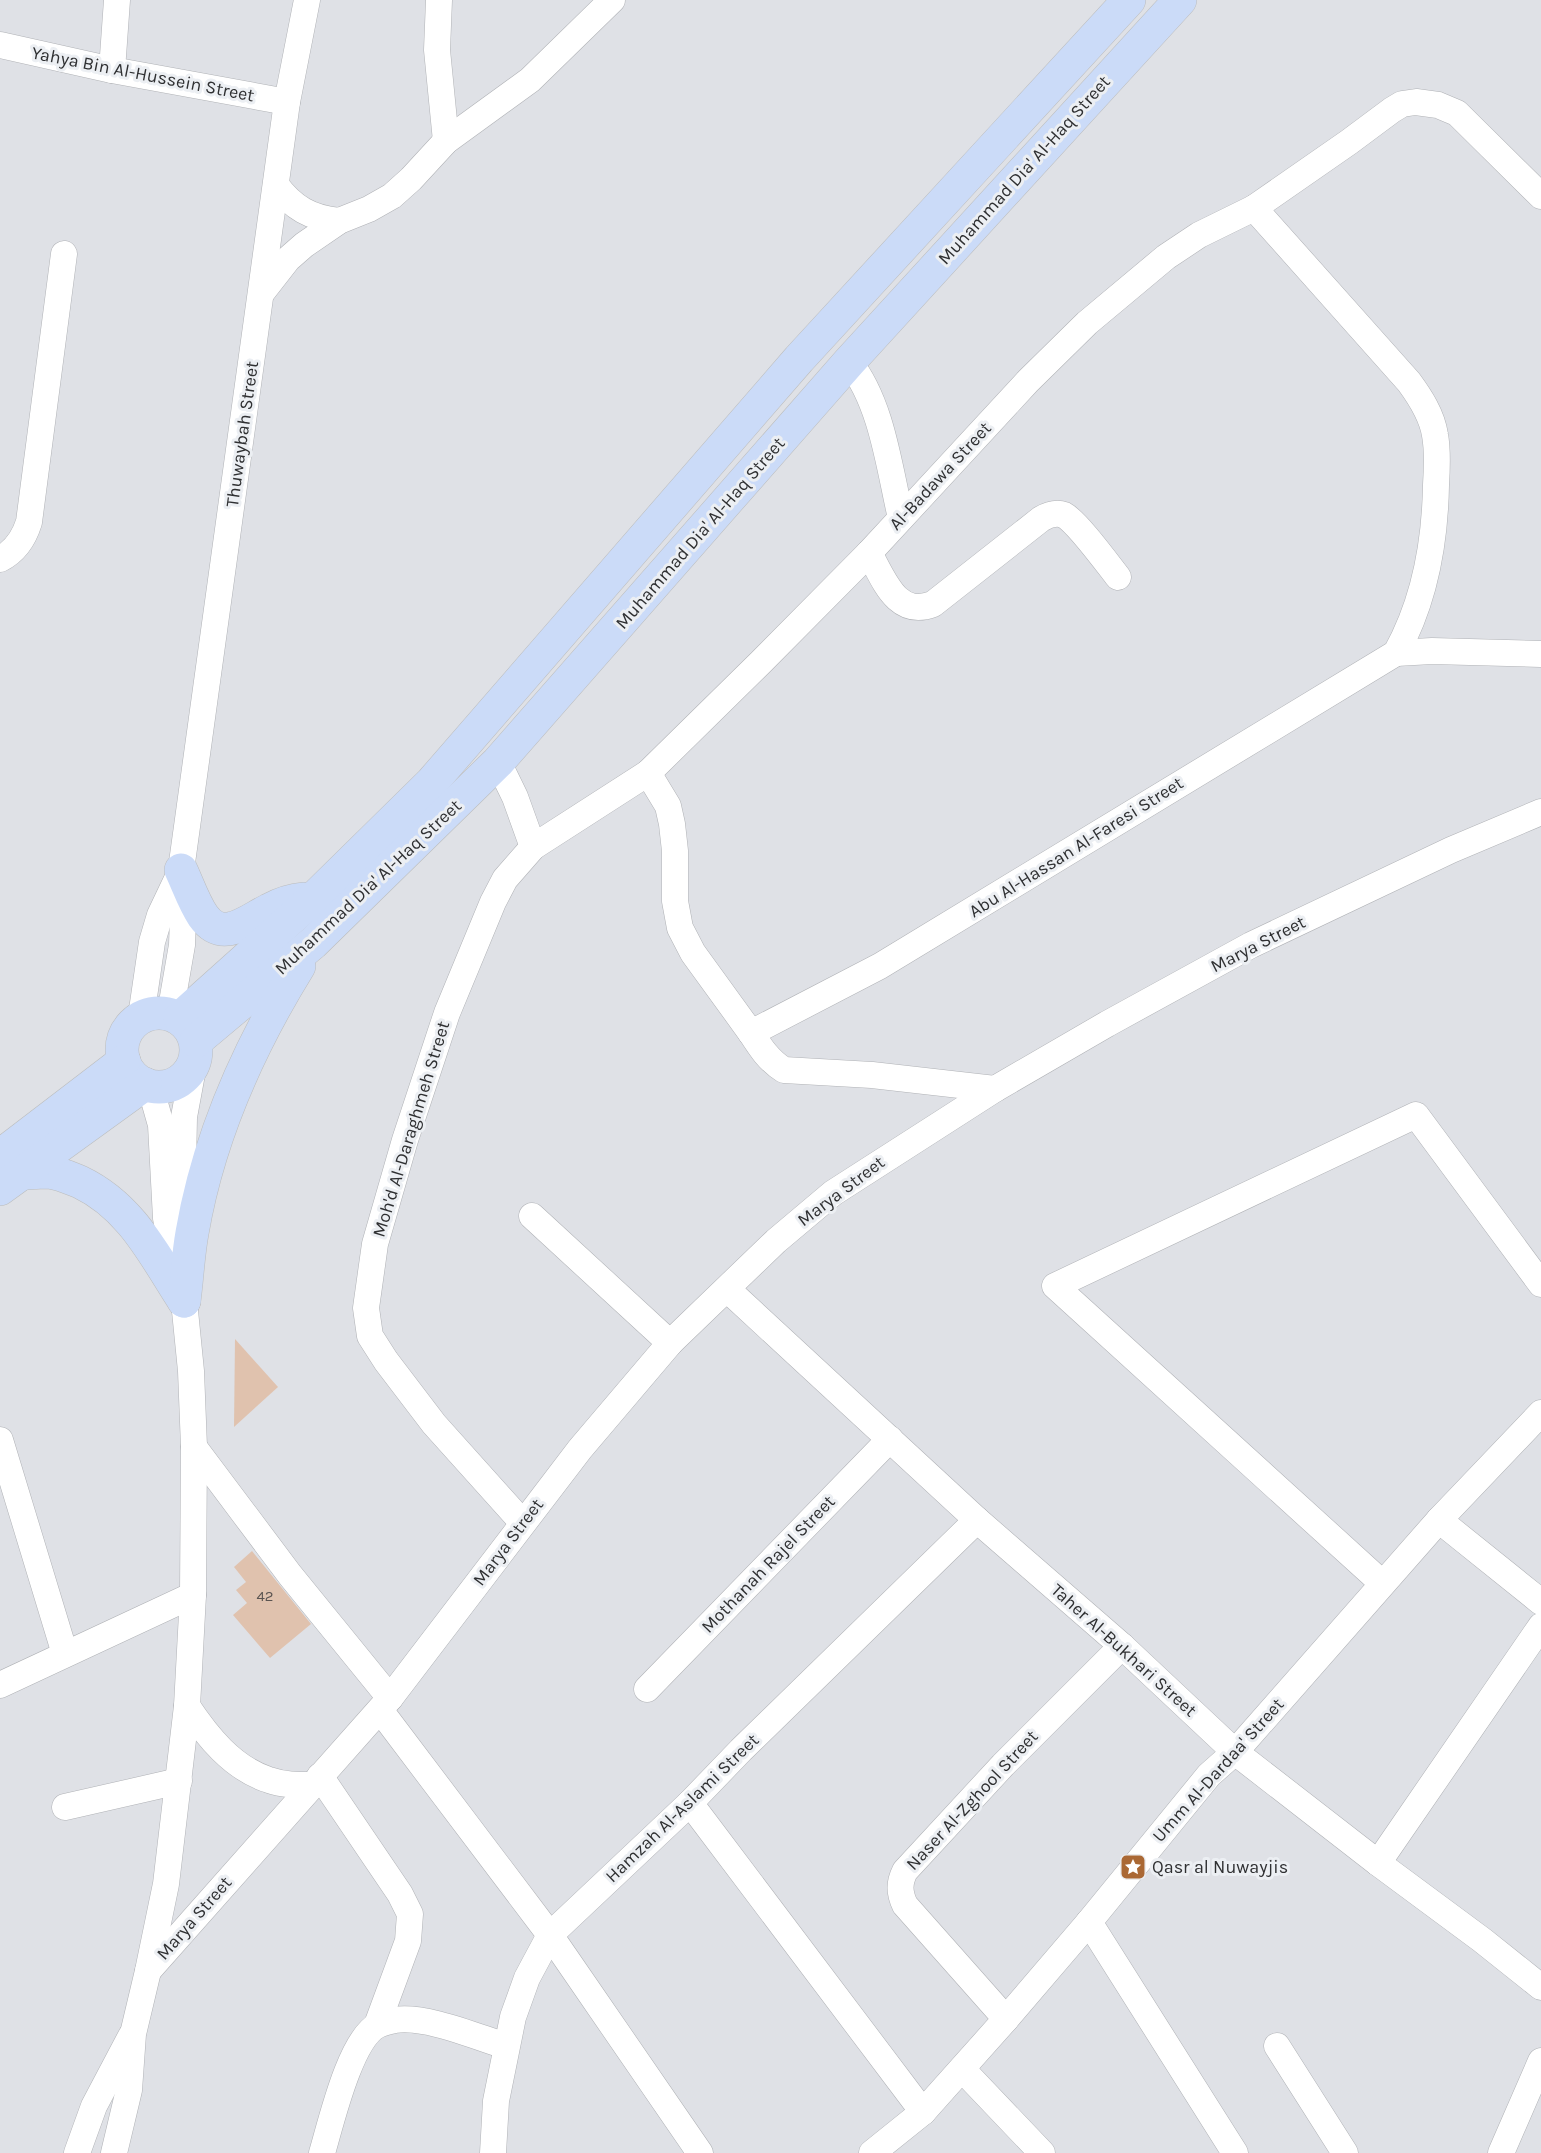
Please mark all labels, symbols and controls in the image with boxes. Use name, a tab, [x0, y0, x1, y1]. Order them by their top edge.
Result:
street label: Yahya Bin Al-Hussein Street	[30, 42, 256, 106]
street label: Muhammad Dia' Al-Haq Street	[933, 71, 1115, 269]
street label: Thuwaybah Street	[221, 359, 263, 508]
street label: Al-Badawa Street	[884, 417, 996, 535]
street label: Muhammad Dia' Al-Haq Street	[611, 432, 790, 633]
street label: Abu Al-Hassan Al-Faresi Street	[965, 772, 1187, 922]
street label: Muhammad Dia' Al-Haq Street	[270, 795, 466, 979]
street label: Marya Street	[1207, 911, 1309, 977]
street label: Moh'd Al-Daraghmeh Street	[368, 1018, 454, 1240]
street label: Marya Street	[793, 1151, 889, 1231]
street label: Mothanah Rajel Street	[696, 1490, 840, 1637]
street label: Marya Street	[468, 1494, 548, 1590]
street label: Taher Al-Bukhari Street	[1047, 1579, 1202, 1721]
house number: 42	[256, 1587, 274, 1605]
street label: Umm Al-Dardaa' Street	[1148, 1693, 1289, 1847]
street label: Naser Al-Zghool Street	[901, 1725, 1043, 1875]
street label: Hamzah Al-Aslami Street	[601, 1729, 763, 1887]
place icon: Qasr al Nuwayjis	[1118, 1852, 1148, 1882]
place label: Qasr al Nuwayjis	[1152, 1856, 1288, 1878]
street label: Marya Street	[152, 1872, 236, 1964]

